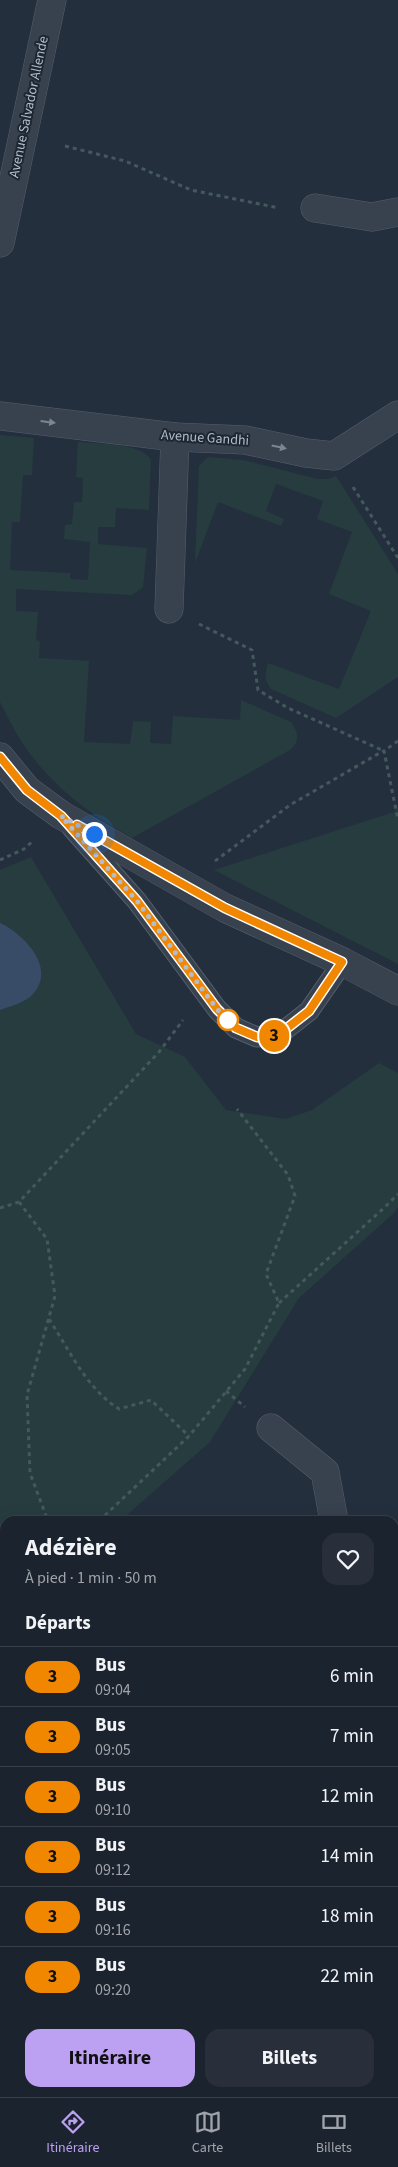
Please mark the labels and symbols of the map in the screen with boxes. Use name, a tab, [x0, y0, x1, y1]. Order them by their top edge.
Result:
street label: Avenue Salvador Allende	[4, 34, 54, 180]
one-way arrow	[41, 418, 57, 426]
street label: Avenue Gandhi	[160, 425, 250, 451]
one-way arrow	[272, 443, 287, 451]
your location	[82, 822, 107, 847]
unlabelled marker	[217, 1009, 239, 1031]
line badge: 3	[258, 1020, 290, 1052]

